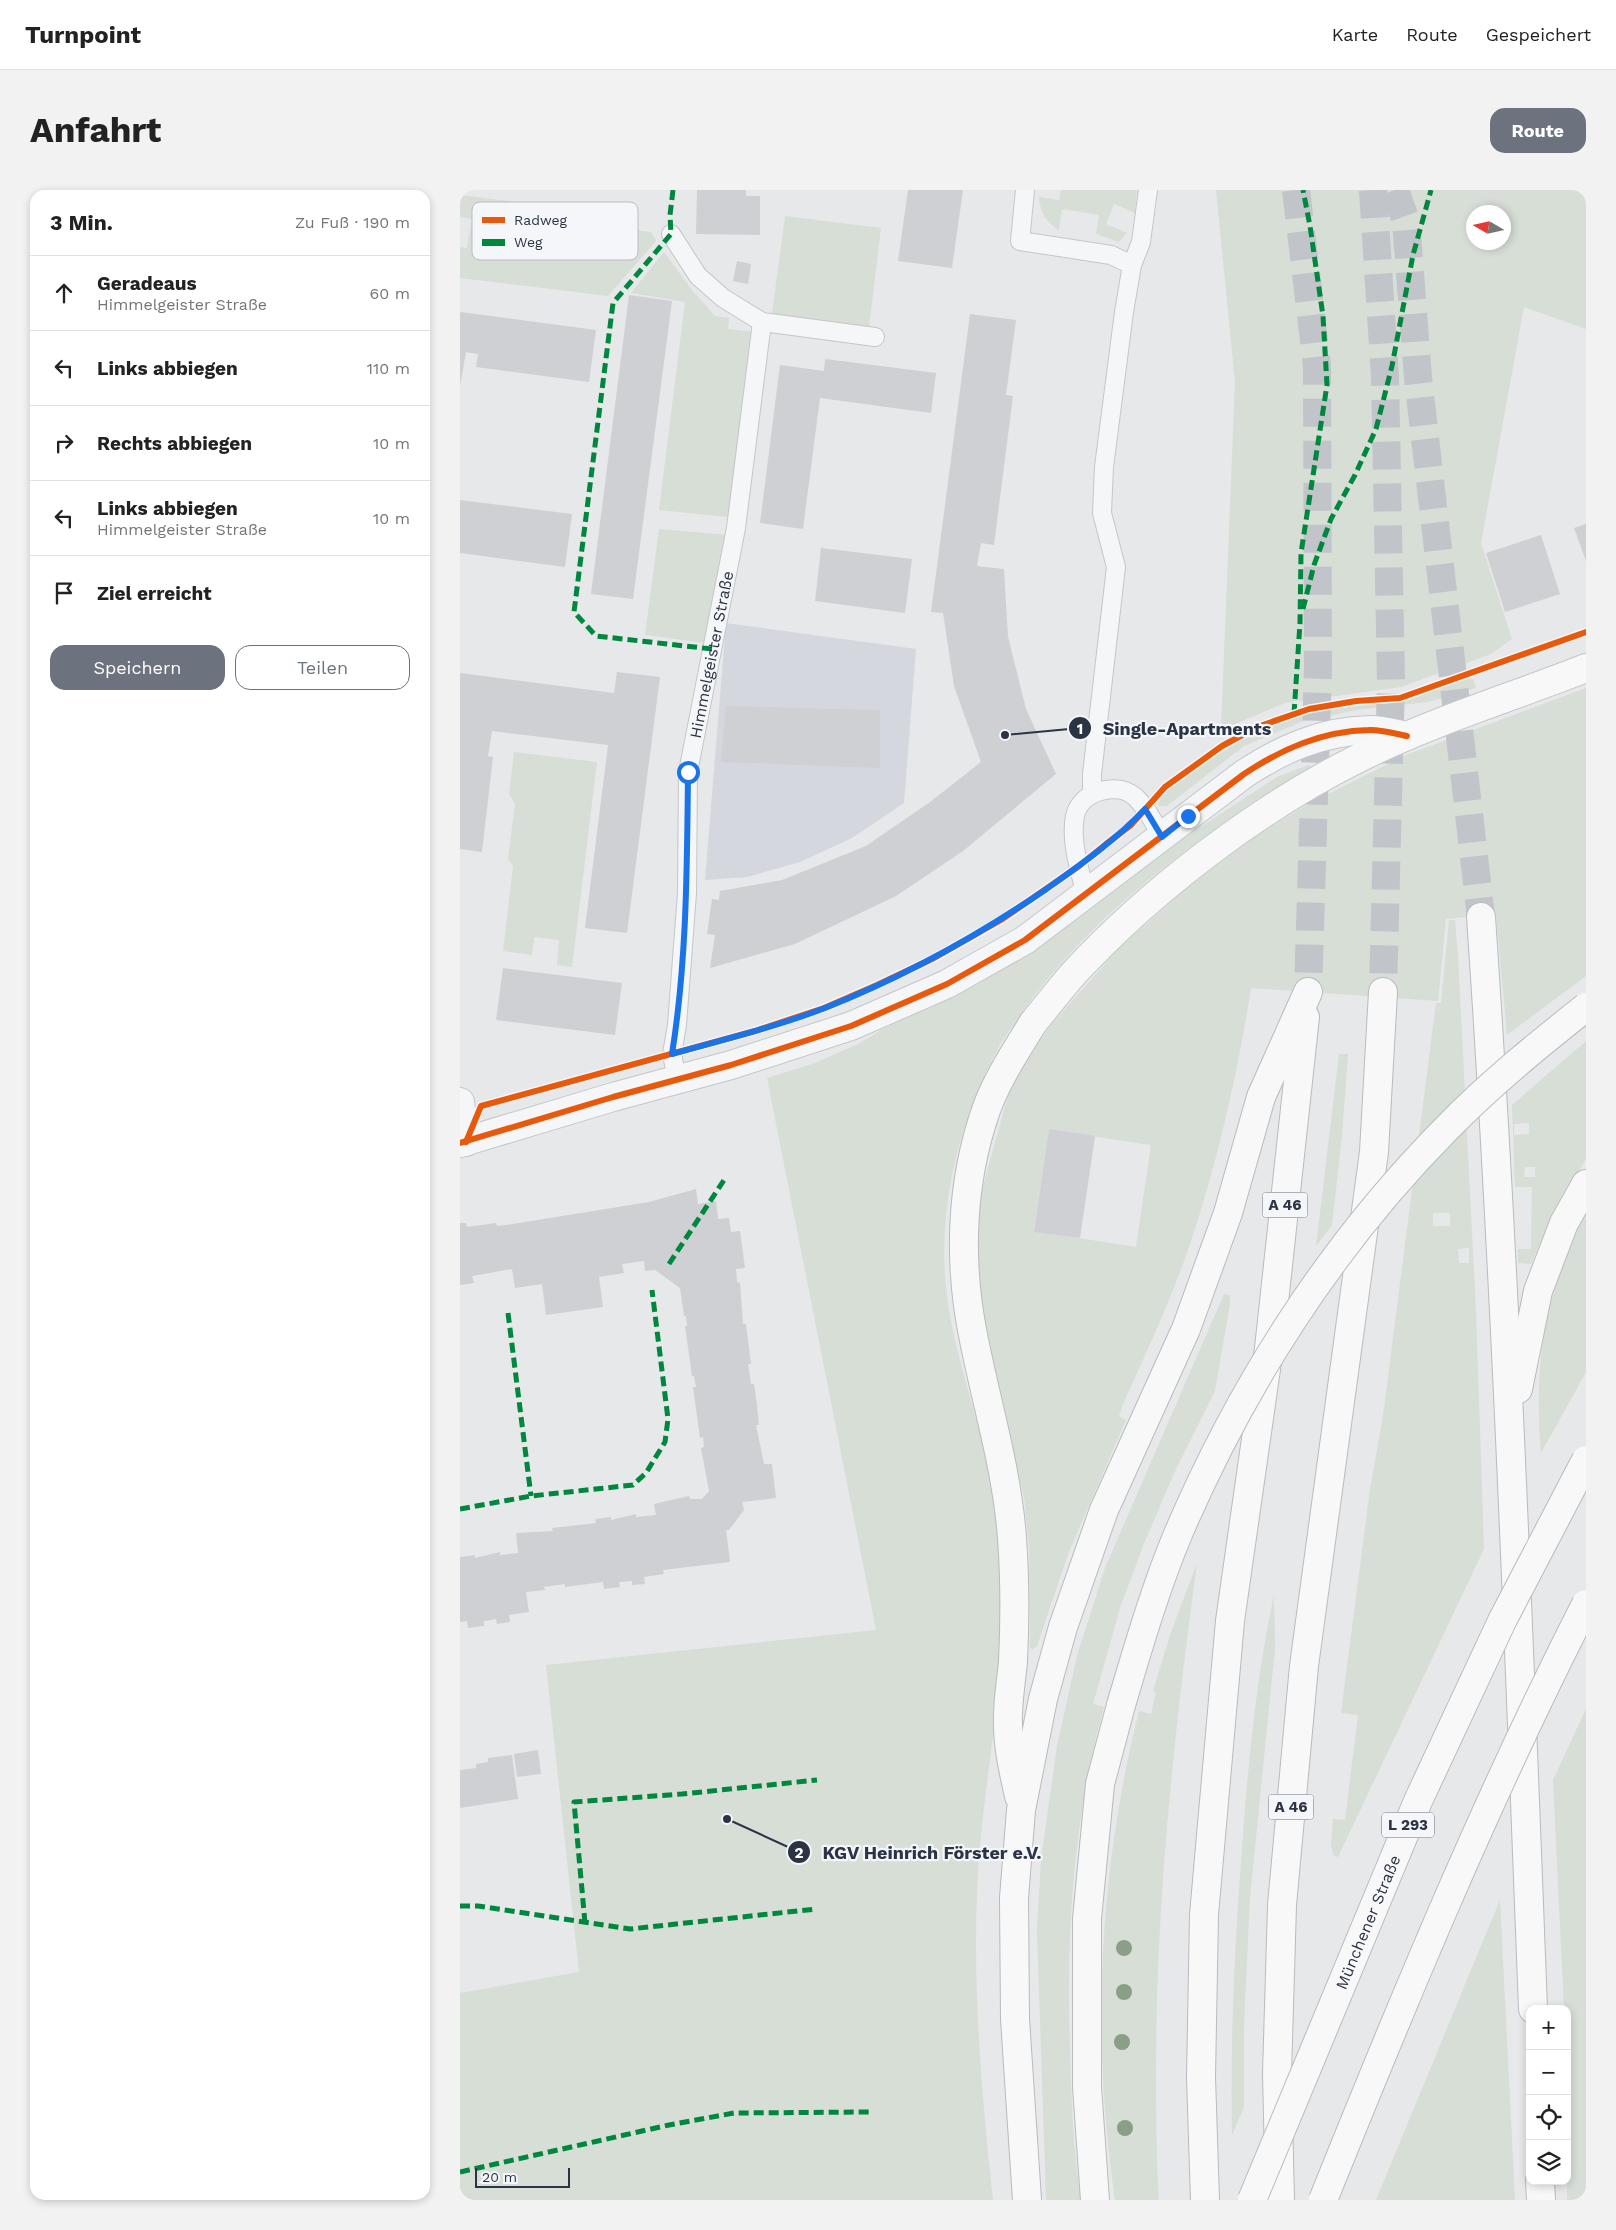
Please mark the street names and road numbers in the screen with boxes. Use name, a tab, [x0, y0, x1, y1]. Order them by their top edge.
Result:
street label: Himmelgeister Straße	[686, 569, 737, 740]
road number: A 46	[1262, 1192, 1308, 1218]
road number: A 46	[1268, 1794, 1314, 1820]
road number: L 293	[1382, 1812, 1434, 1838]
street label: Münchener Straße	[1332, 1852, 1404, 1992]

